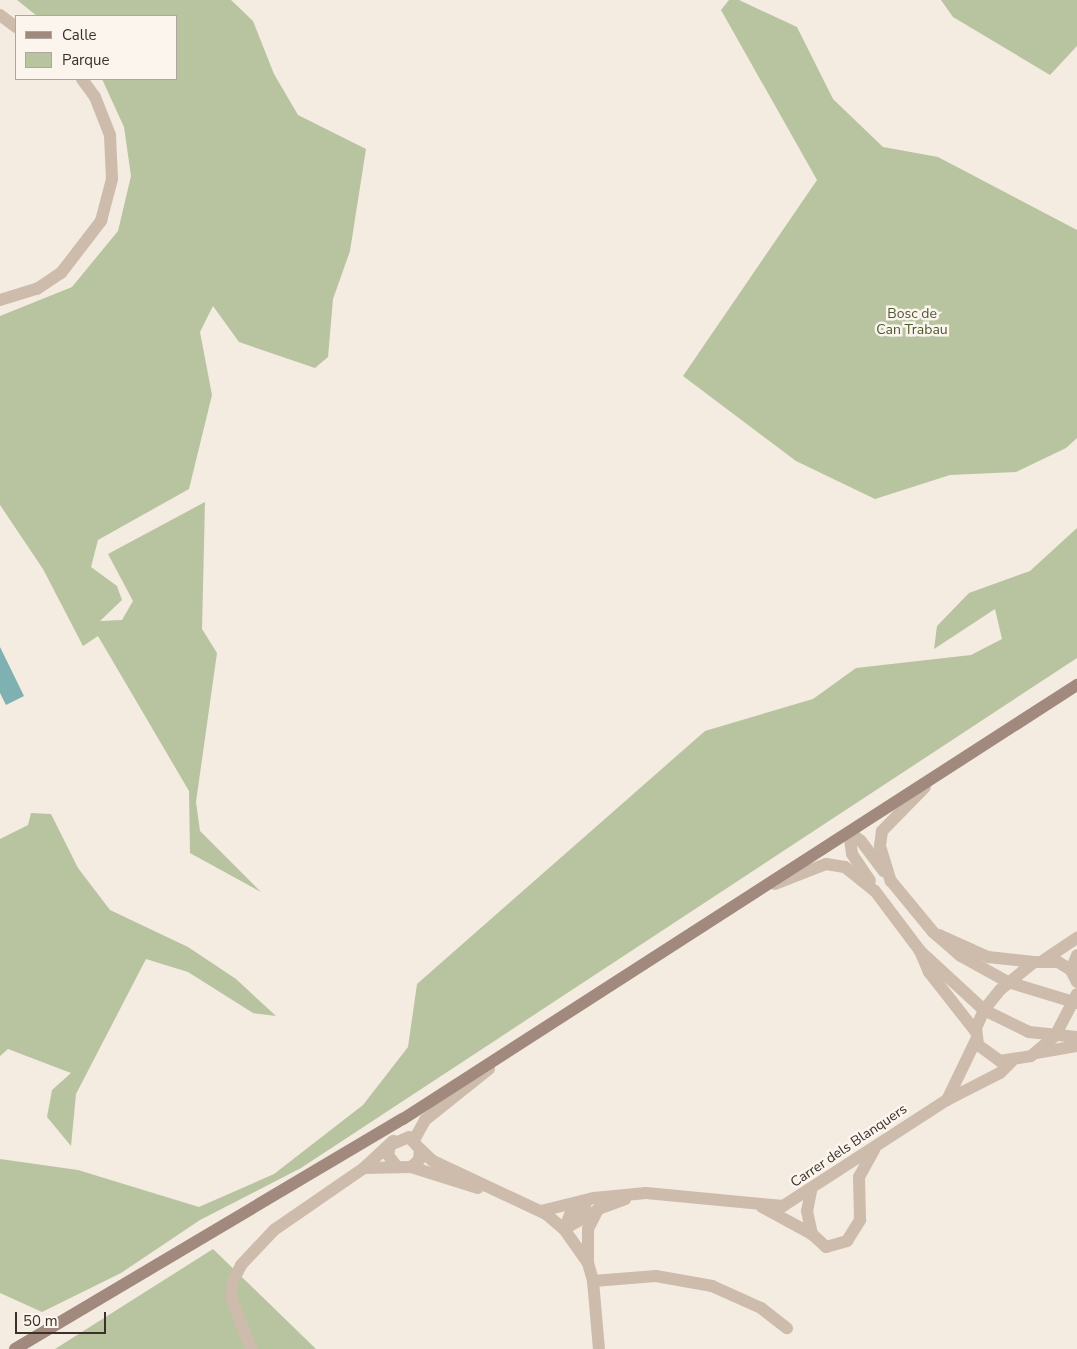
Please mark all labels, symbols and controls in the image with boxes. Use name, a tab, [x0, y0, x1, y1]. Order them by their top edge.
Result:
legend	[15, 15, 178, 80]
text: Calle	[62, 25, 97, 45]
text: Parque	[62, 50, 110, 70]
park label: Bosc de Can Trabau	[876, 306, 948, 338]
street label: Carrer dels Blanquers	[788, 1101, 910, 1191]
scale bar	[18, 1302, 109, 1334]
text: 50 m	[23, 1311, 58, 1331]

